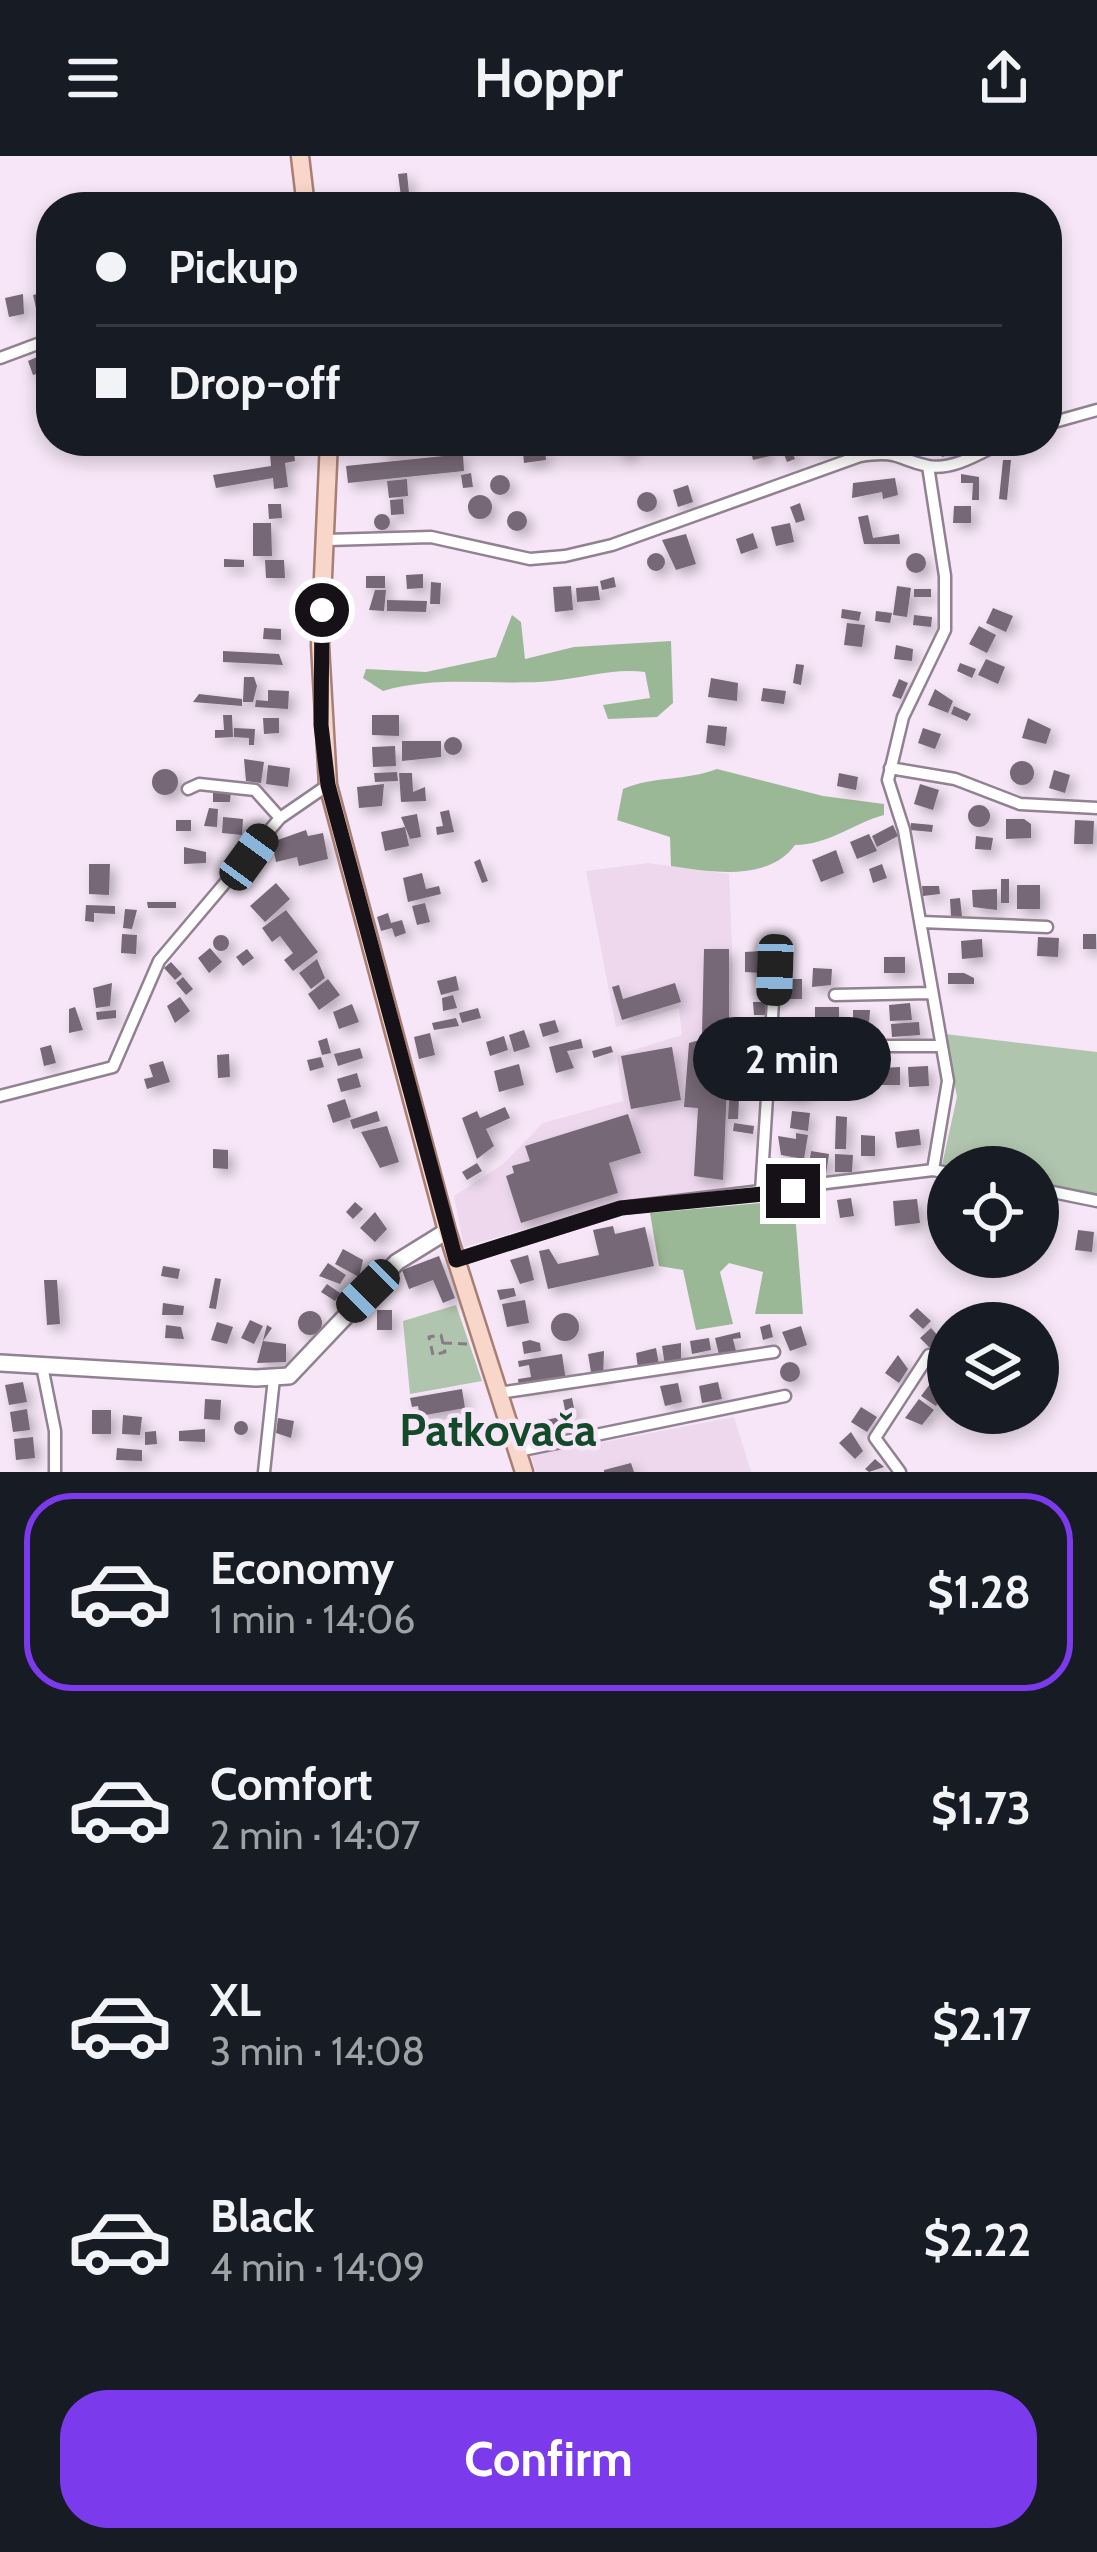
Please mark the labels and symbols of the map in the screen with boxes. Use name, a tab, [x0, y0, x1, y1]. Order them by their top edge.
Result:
route start	[295, 583, 349, 637]
car	[213, 817, 285, 897]
car	[756, 933, 794, 1007]
callout: 2 min	[694, 1017, 892, 1101]
route end	[766, 1164, 820, 1218]
car	[330, 1253, 406, 1329]
district label: Patkovača	[399, 1403, 597, 1457]

